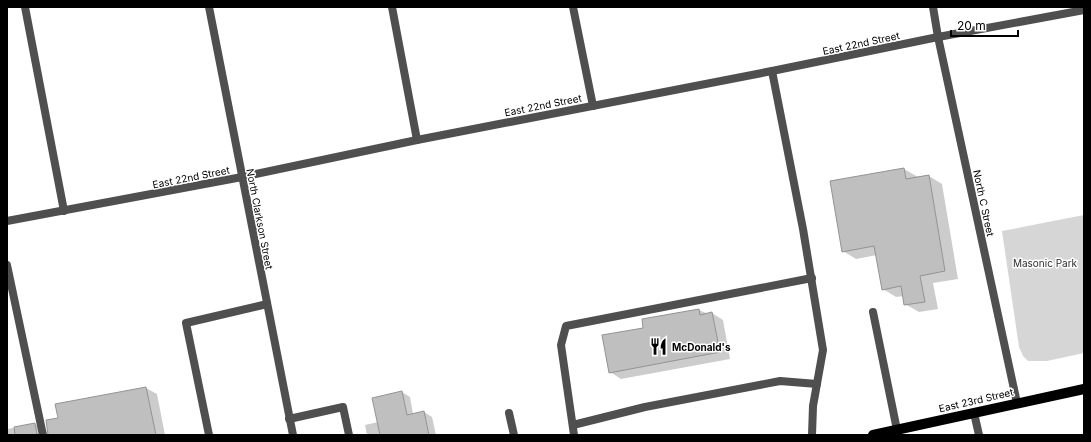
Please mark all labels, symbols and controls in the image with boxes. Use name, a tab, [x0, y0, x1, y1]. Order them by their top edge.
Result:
scale bar	[951, 12, 1018, 38]
text: 20 m	[957, 18, 986, 33]
street label: East 22nd Street	[821, 29, 901, 57]
street label: East 22nd Street	[503, 92, 583, 118]
street label: East 22nd Street	[151, 164, 231, 190]
street label: North Clarkson Street	[244, 168, 276, 271]
street label: North C Street	[971, 169, 997, 238]
park label: Masonic Park	[1013, 257, 1078, 269]
restaurant icon: McDonald's	[649, 337, 669, 357]
place label: McDonald's	[672, 341, 731, 353]
street label: East 23rd Street	[938, 385, 1015, 414]

